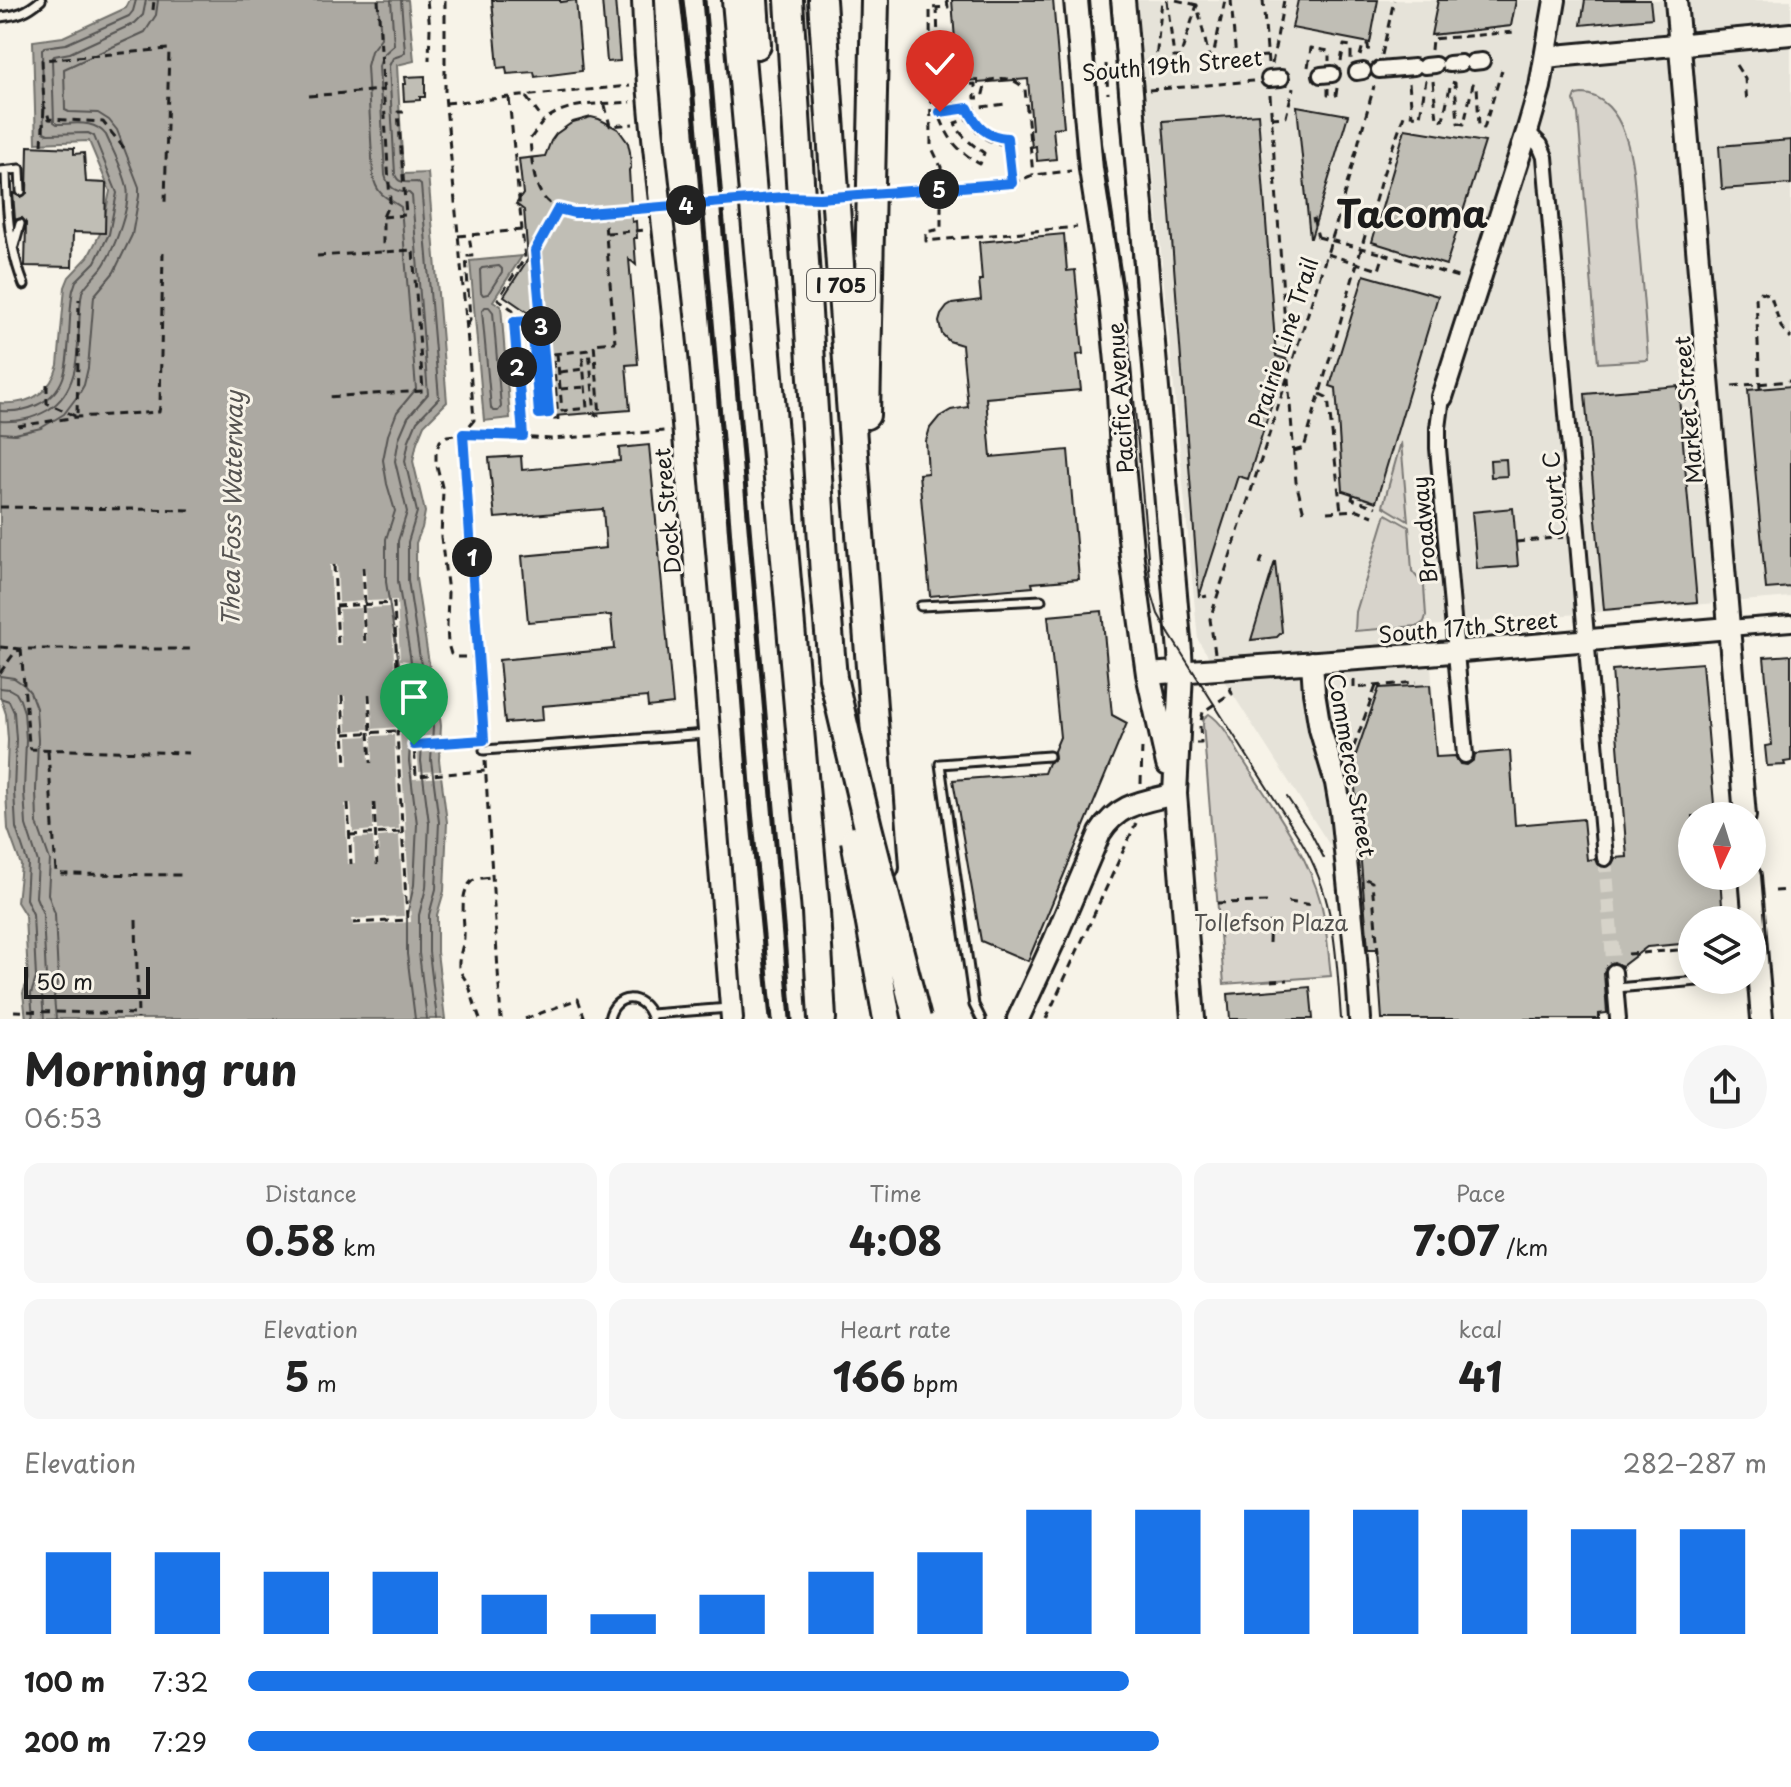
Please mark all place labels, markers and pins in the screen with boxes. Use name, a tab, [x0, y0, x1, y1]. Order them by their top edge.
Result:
pin	[906, 30, 974, 112]
pin: 5	[919, 169, 959, 209]
pin: 4	[666, 185, 706, 225]
pin: 3	[521, 306, 561, 346]
pin: 2	[497, 347, 537, 387]
pin: 1	[452, 537, 492, 577]
pin	[380, 663, 448, 745]

